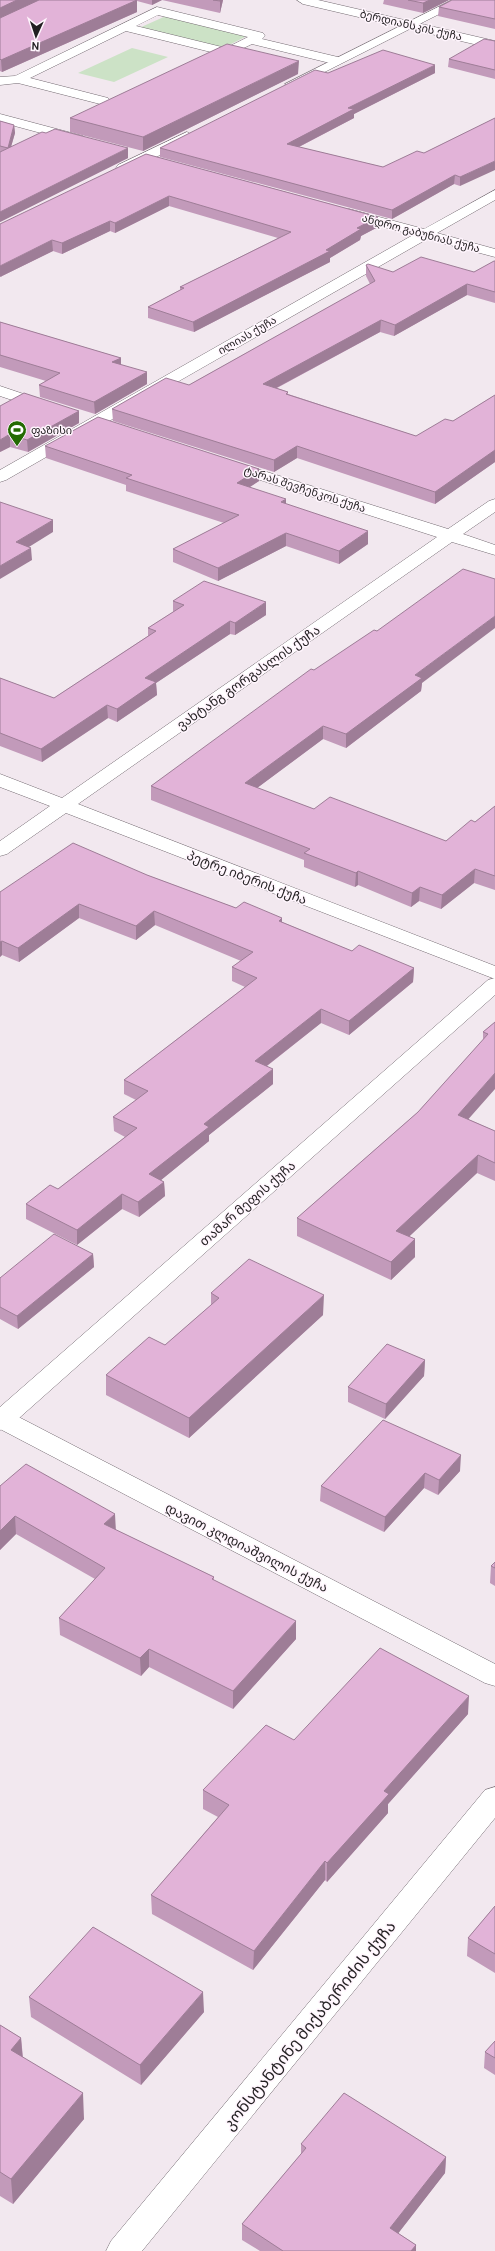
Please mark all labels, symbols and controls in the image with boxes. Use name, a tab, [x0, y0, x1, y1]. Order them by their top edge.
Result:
street label: ბერდიანსკის ქუჩა	[358, 6, 464, 44]
north arrow	[16, 16, 56, 56]
text: N	[31, 39, 40, 53]
street label: ანდრო გაბუნიას ქუჩა	[360, 210, 482, 256]
street label: ილიას ქუჩა	[215, 313, 279, 357]
sports icon: ფაზისი	[6, 419, 28, 447]
place label: ფაზისი	[31, 423, 72, 437]
street label: ტარას შევჩენკოს ქუჩა	[242, 463, 368, 515]
street label: ვახტანგ გორგასლის ქუჩა	[173, 621, 323, 733]
street label: პეტრე იბერის ქუჩა	[185, 847, 309, 907]
street label: თამარ მეფის ქუჩა	[196, 1157, 298, 1249]
street label: დავით კლდიაშვილის ქუჩა	[163, 1499, 331, 1596]
street label: კონსტანტინე მიქაბერიძის ქუჩა	[219, 1917, 400, 2134]

